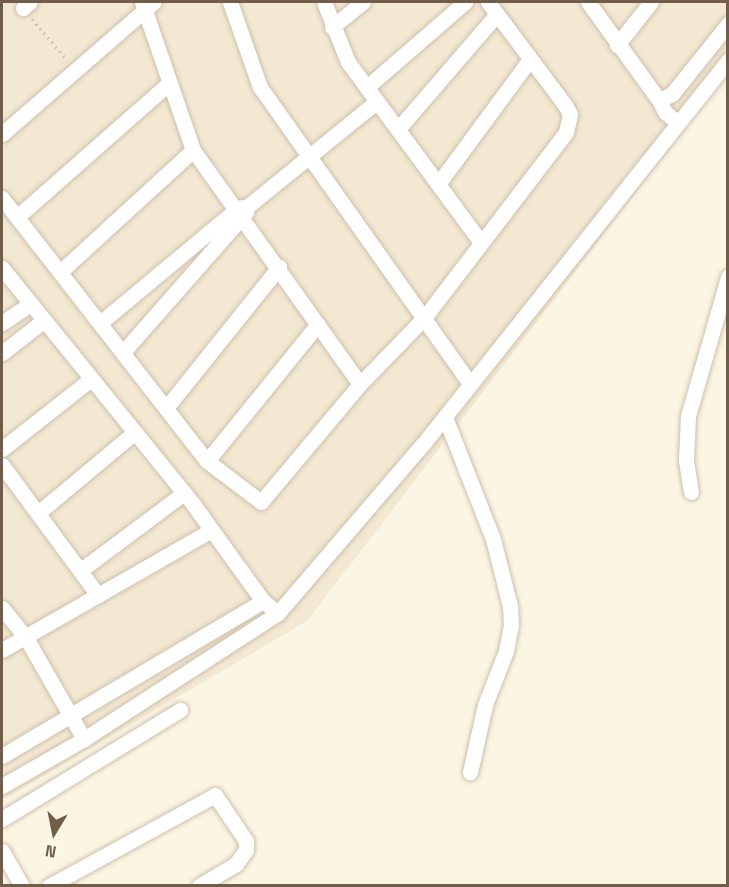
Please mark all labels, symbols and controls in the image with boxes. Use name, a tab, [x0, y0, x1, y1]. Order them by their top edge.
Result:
north arrow	[24, 803, 84, 863]
text: N	[44, 840, 58, 862]

